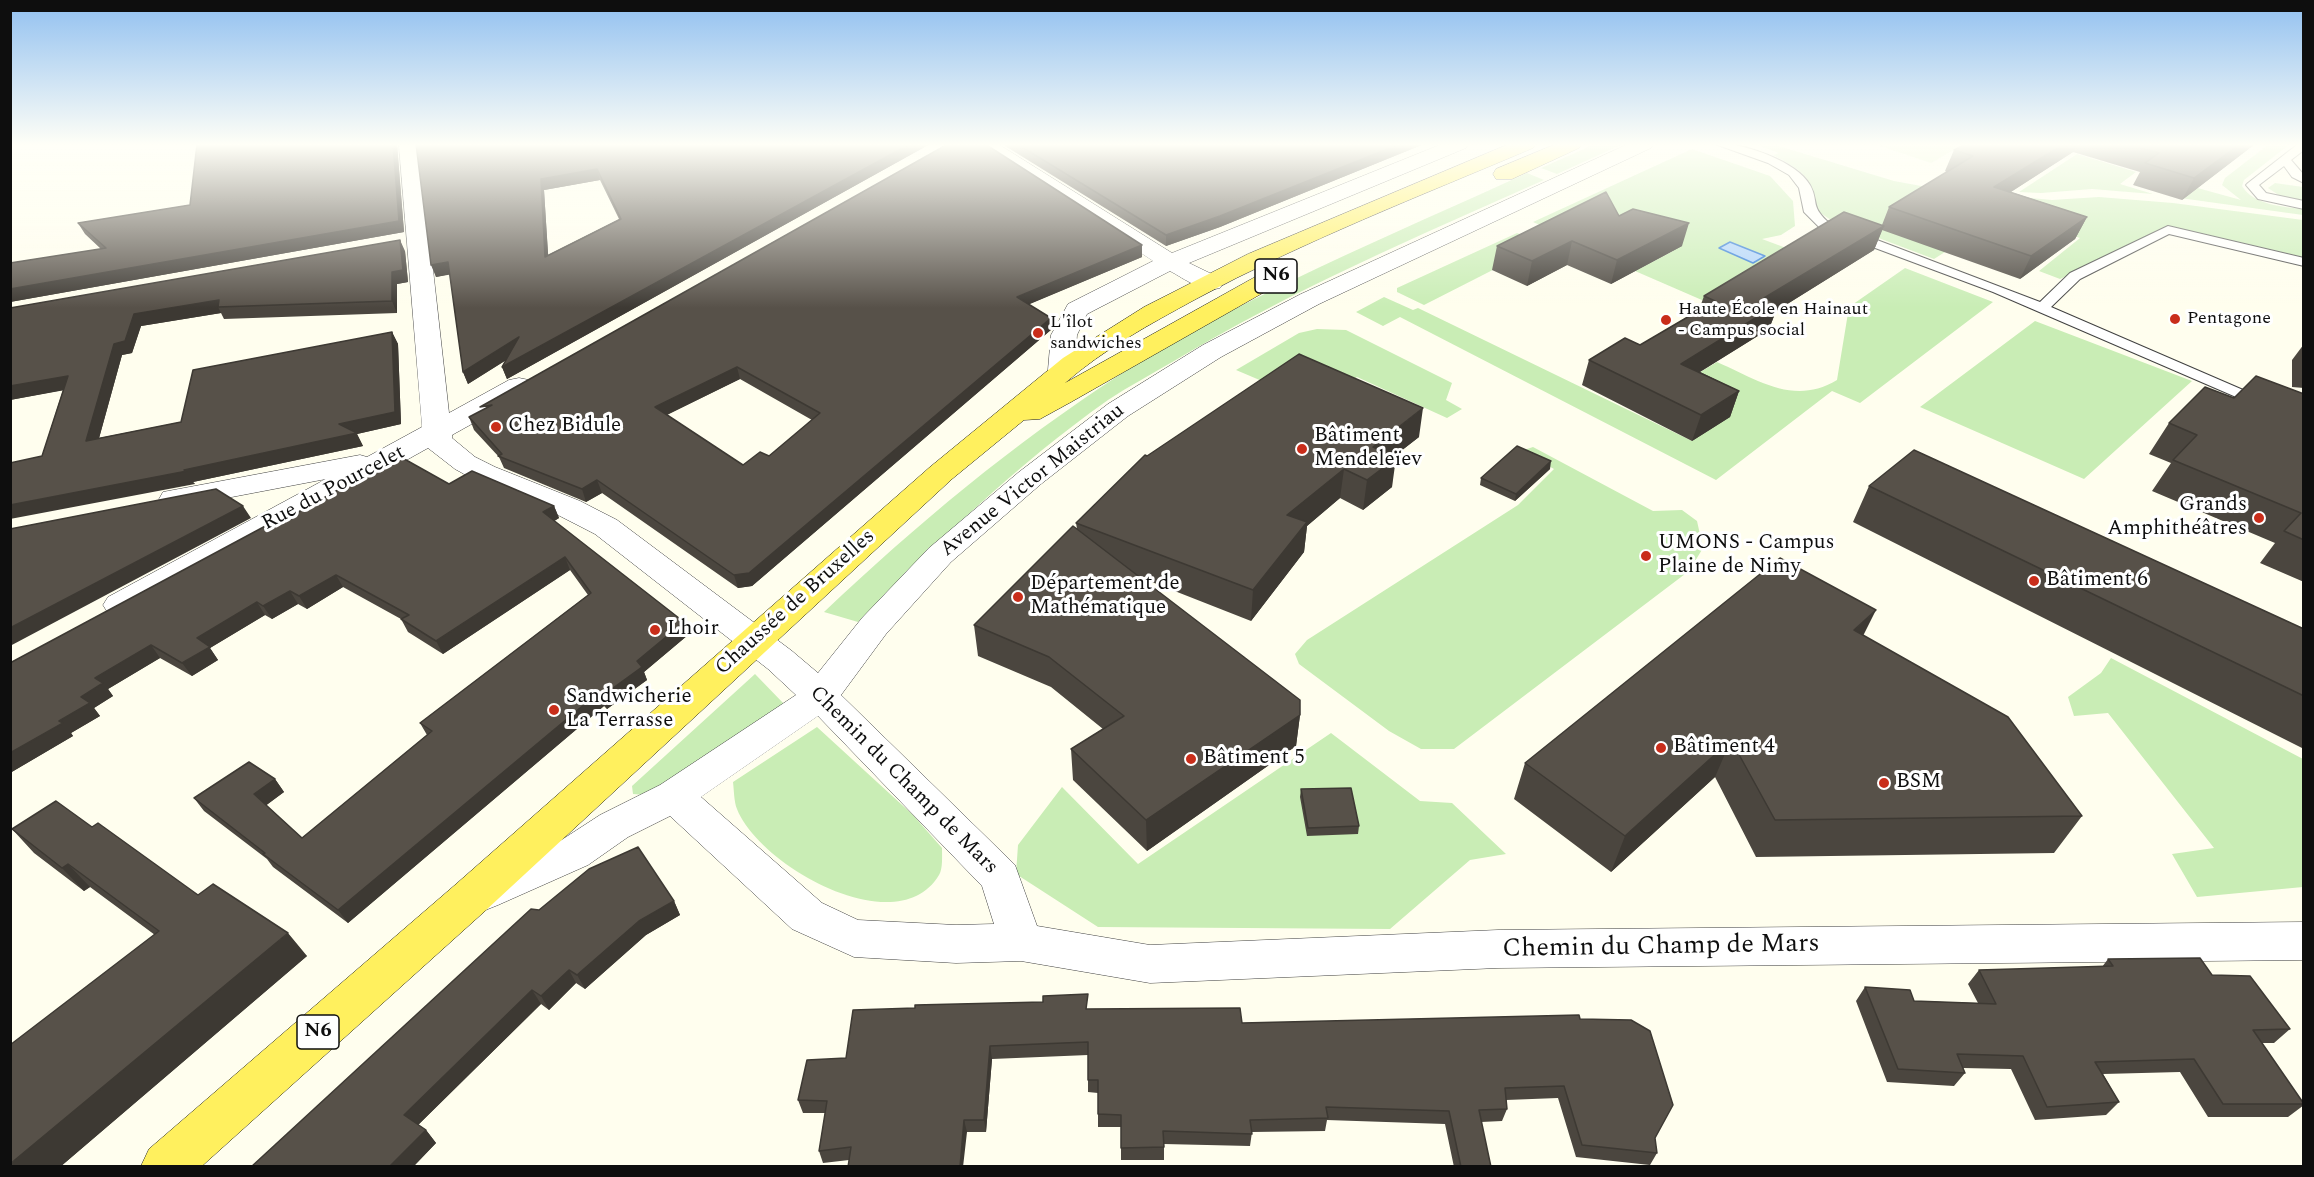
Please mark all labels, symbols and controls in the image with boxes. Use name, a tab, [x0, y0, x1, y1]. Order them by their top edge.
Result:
road number: N6	[1255, 259, 1297, 293]
place label: Haute École en Hainaut - Campus social	[1678, 299, 1868, 342]
place label: Pentagone	[2187, 308, 2271, 330]
place label: L'îlot sandwiches	[1050, 312, 1142, 354]
marker: Pentagone	[2168, 312, 2182, 326]
marker: Haute École en Hainaut - Campus social	[1659, 313, 1673, 327]
marker: L'îlot sandwiches	[1031, 326, 1045, 340]
street label: Avenue Victor Maistriau	[936, 399, 1130, 563]
place label: Chez Bidule	[508, 414, 621, 440]
marker: Chez Bidule	[489, 420, 503, 434]
place label: Bâtiment Mendeleïev	[1314, 424, 1422, 474]
street label: Rue du Pourcelet	[258, 441, 410, 537]
marker: Bâtiment Mendeleïev	[1295, 442, 1309, 456]
place label: Grands Amphithéâtres	[2107, 493, 2247, 543]
marker: Grands Amphithéâtres	[2252, 511, 2266, 525]
street label: Chaussée de Bruxelles	[711, 525, 881, 681]
place label: UMONS - Campus Plaine de Nimy	[1658, 531, 1835, 581]
marker: UMONS - Campus Plaine de Nimy	[1639, 549, 1653, 563]
place label: Bâtiment 6	[2046, 568, 2148, 594]
place label: Département de Mathématique	[1030, 572, 1180, 622]
marker: Bâtiment 6	[2027, 574, 2041, 588]
marker: Département de Mathématique	[1011, 590, 1025, 604]
place label: Lhoir	[667, 617, 719, 643]
marker: Lhoir	[648, 623, 662, 637]
street label: Chemin du Champ de Mars	[804, 682, 1002, 880]
place label: Sandwicherie La Terrasse	[566, 685, 692, 735]
marker: Sandwicherie La Terrasse	[547, 703, 561, 717]
place label: Bâtiment 4	[1673, 735, 1775, 761]
marker: Bâtiment 4	[1654, 741, 1668, 755]
place label: Bâtiment 5	[1203, 746, 1305, 772]
marker: Bâtiment 5	[1184, 752, 1198, 766]
place label: BSM	[1896, 770, 1941, 796]
marker: BSM	[1877, 776, 1891, 790]
street label: Chemin du Champ de Mars	[1502, 930, 1820, 966]
road number: N6	[297, 1015, 339, 1049]

